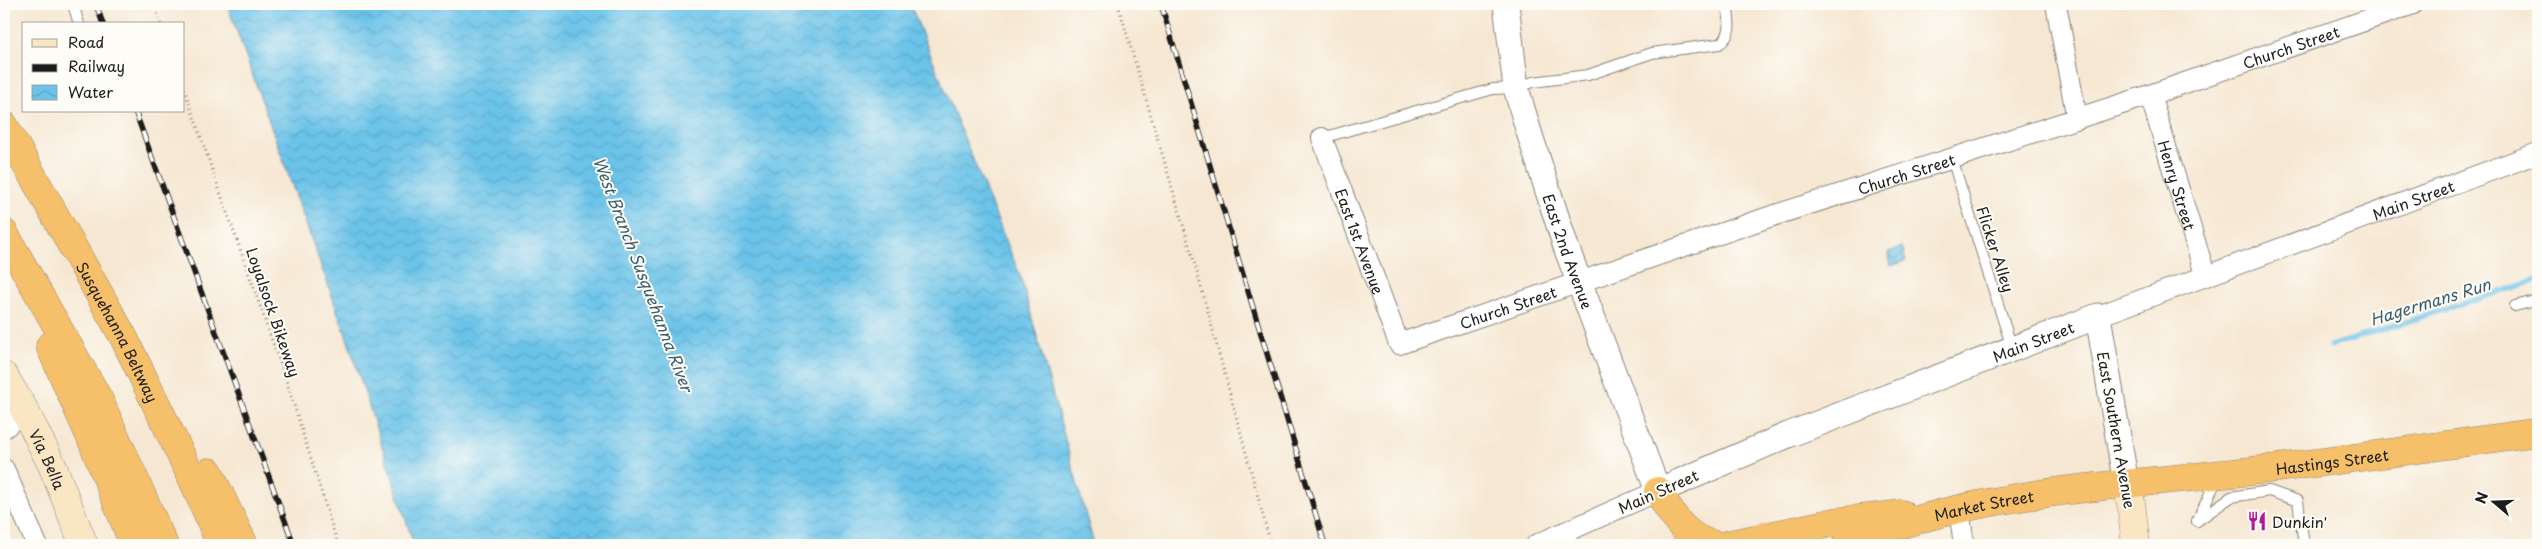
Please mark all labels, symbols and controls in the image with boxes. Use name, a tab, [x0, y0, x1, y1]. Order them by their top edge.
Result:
street label: Church Street	[2239, 19, 2342, 74]
legend	[22, 22, 185, 112]
text: Road	[68, 30, 104, 53]
text: Railway	[68, 54, 125, 77]
text: Water	[68, 80, 113, 103]
street label: Henry Street	[2153, 137, 2202, 233]
street label: Church Street	[1854, 147, 1958, 200]
water label: West Branch Susquehanna River	[588, 153, 701, 397]
street label: Main Street	[2369, 174, 2457, 225]
street label: East 1st Avenue	[1330, 185, 1391, 297]
street label: East 2nd Avenue	[1538, 191, 1600, 312]
street label: Flicker Alley	[1971, 203, 2021, 295]
street label: Loyalsock Bikeway	[241, 244, 307, 380]
street label: Susquehanna Beltway	[71, 257, 165, 406]
water label: Hagermans Run	[2367, 271, 2495, 331]
street label: Church Street	[1456, 279, 1559, 334]
street label: Main Street	[1989, 315, 2077, 367]
street label: East Southern Avenue	[2092, 350, 2142, 510]
street label: Via Bella	[24, 425, 72, 493]
street label: Hastings Street	[2274, 442, 2390, 480]
street label: Main Street	[1614, 463, 1702, 519]
north arrow	[2470, 476, 2520, 526]
street label: Market Street	[1931, 484, 2035, 526]
text: N	[2470, 489, 2493, 506]
restaurant icon: Dunkin'	[2246, 510, 2268, 532]
place label: Dunkin'	[2272, 510, 2327, 533]

